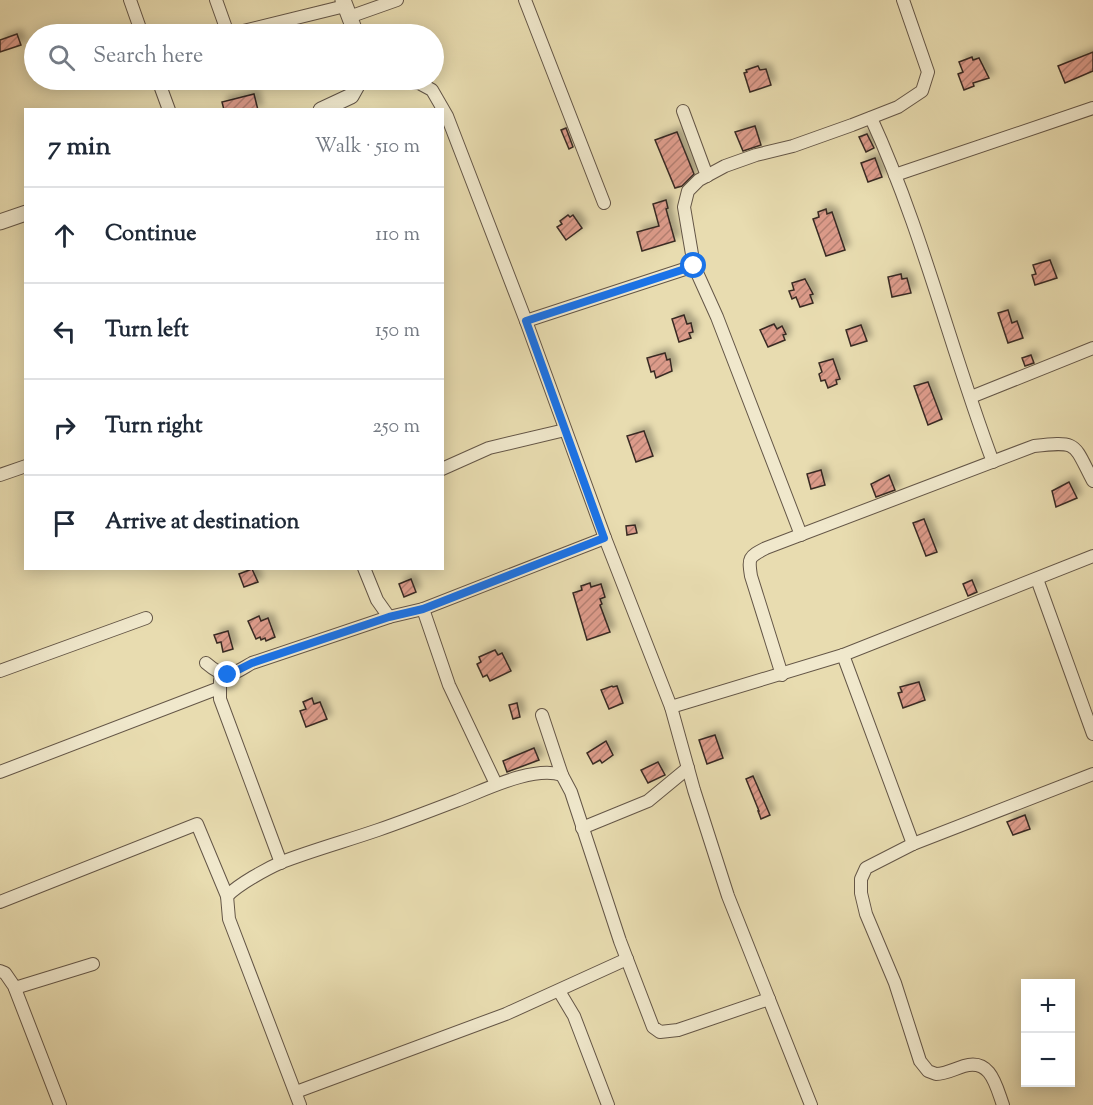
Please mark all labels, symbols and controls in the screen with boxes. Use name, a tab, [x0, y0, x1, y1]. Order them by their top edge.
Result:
search box	[24, 24, 444, 90]
icon: search	[45, 41, 78, 74]
text: Search here	[93, 41, 203, 73]
text: 7 min	[48, 129, 111, 166]
text: Walk · 510 m	[315, 133, 420, 162]
icon: ahead	[48, 219, 81, 252]
text: Continue	[105, 219, 196, 251]
text: 110 m	[375, 221, 420, 250]
route start	[680, 252, 706, 278]
icon: left	[48, 315, 81, 348]
text: Turn left	[105, 315, 188, 347]
text: 150 m	[375, 317, 420, 346]
icon: right	[48, 411, 81, 444]
text: Turn right	[105, 411, 202, 443]
text: 250 m	[372, 413, 420, 442]
icon: arrive	[48, 507, 81, 540]
text: Arrive at destination	[105, 507, 300, 539]
route end	[214, 661, 240, 687]
map controls	[1021, 979, 1075, 1087]
button: +	[1021, 979, 1075, 1033]
button: −	[1021, 1033, 1075, 1087]

